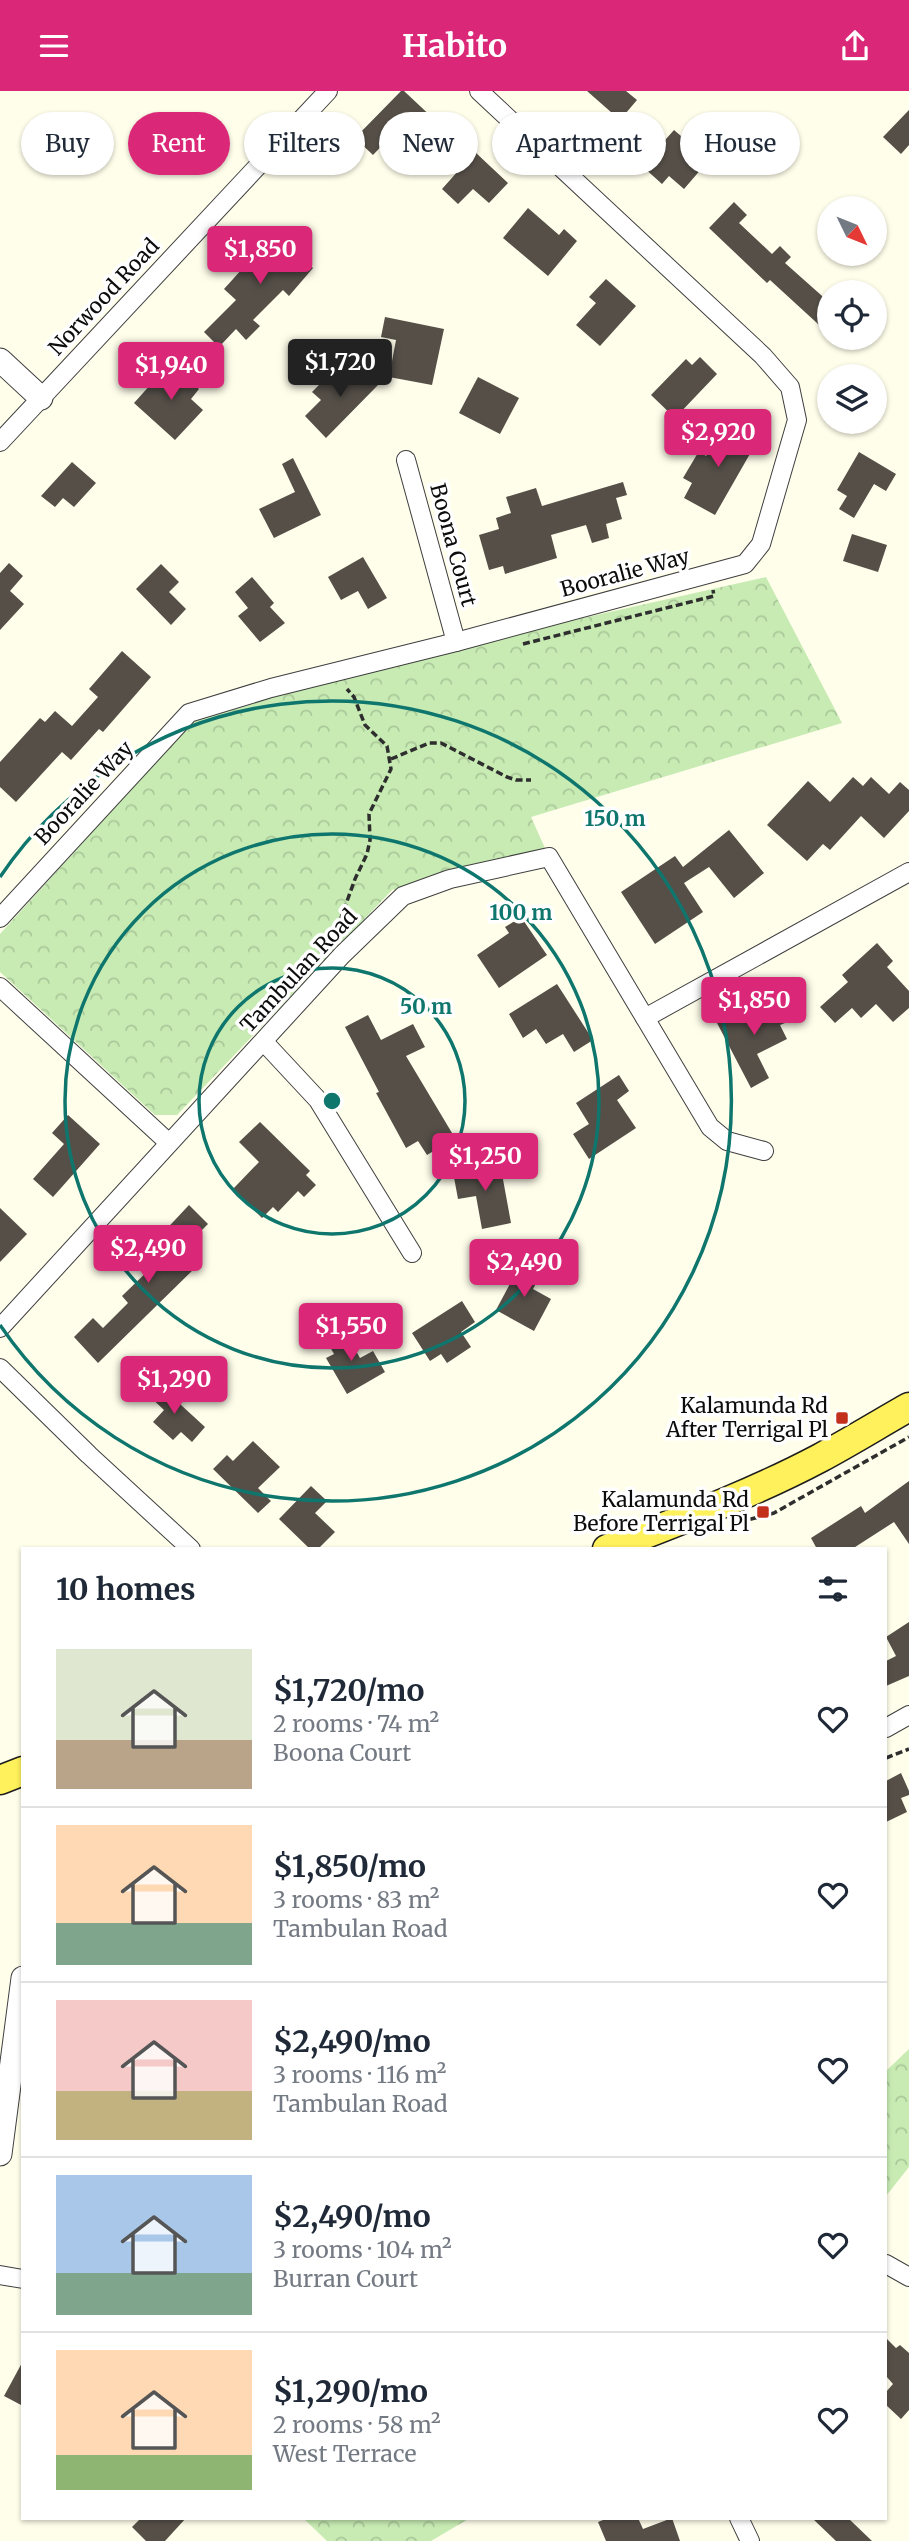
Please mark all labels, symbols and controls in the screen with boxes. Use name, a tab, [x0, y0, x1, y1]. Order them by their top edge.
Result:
text: Habito	[402, 26, 507, 66]
icon: menu	[35, 27, 73, 65]
icon: share	[836, 27, 874, 65]
chip: Buy	[21, 112, 114, 175]
chip: Rent	[128, 112, 230, 175]
chip: Filters	[244, 112, 365, 175]
chip: New	[379, 112, 478, 175]
chip: Apartment	[492, 112, 666, 175]
chip: House	[680, 112, 800, 175]
north arrow	[817, 196, 887, 266]
map controls	[817, 196, 887, 434]
pin: $1,850	[203, 227, 317, 286]
street label: Norwood Road	[43, 232, 165, 361]
text: $1,850	[223, 234, 297, 263]
button: locate	[817, 280, 887, 350]
pin: $1,720	[283, 339, 397, 399]
pin: $1,940	[114, 343, 228, 402]
text: $1,720	[304, 347, 376, 376]
text: $1,940	[134, 350, 208, 379]
button: layers	[817, 364, 887, 434]
pin: $2,920	[661, 409, 775, 469]
text: $2,920	[680, 417, 756, 446]
street label: Boona Court	[424, 480, 483, 609]
street label: Booralie Way	[557, 542, 693, 603]
street label: Booralie Way	[29, 734, 139, 850]
text: 150 m	[584, 805, 646, 832]
text: 100 m	[490, 899, 552, 926]
street label: Tambulan Road	[234, 903, 363, 1038]
pin: $1,850	[697, 977, 811, 1037]
text: $1,850	[717, 985, 791, 1014]
text: 50 m	[400, 993, 452, 1020]
centre of rings	[320, 1089, 344, 1113]
pin: $1,250	[428, 1133, 542, 1193]
text: $1,250	[448, 1141, 522, 1170]
pin: $2,490	[91, 1225, 205, 1285]
text: $2,490	[110, 1233, 187, 1262]
pin: $2,490	[467, 1239, 581, 1299]
text: $2,490	[486, 1247, 563, 1276]
pin: $1,550	[294, 1303, 408, 1363]
text: $1,550	[315, 1311, 387, 1340]
pin: $1,290	[117, 1357, 231, 1416]
text: $1,290	[137, 1364, 211, 1393]
place label: Kalamunda Rd After Terrigal Pl	[665, 1392, 828, 1443]
marker: Kalamunda Rd After Terrigal Pl	[834, 1410, 850, 1426]
place label: Kalamunda Rd Before Terrigal Pl	[573, 1486, 749, 1537]
marker: Kalamunda Rd Before Terrigal Pl	[755, 1504, 771, 1520]
text: 10 homes	[56, 1570, 196, 1608]
icon: filters	[814, 1570, 852, 1608]
text: $1,720/mo	[273, 1671, 424, 1709]
icon: home	[112, 1677, 196, 1761]
icon: heart	[814, 1700, 852, 1738]
text: 2 rooms · 74 m²	[273, 1709, 439, 1738]
text: Boona Court	[273, 1738, 411, 1767]
text: $1,850/mo	[273, 1847, 426, 1885]
icon: home	[112, 1853, 196, 1937]
icon: heart	[814, 1876, 852, 1914]
text: 3 rooms · 83 m²	[273, 1885, 439, 1914]
text: Tambulan Road	[273, 1914, 448, 1943]
text: $2,490/mo	[273, 2022, 431, 2060]
icon: home	[112, 2028, 196, 2112]
icon: heart	[814, 2051, 852, 2089]
text: 3 rooms · 116 m²	[273, 2060, 447, 2089]
text: Tambulan Road	[273, 2089, 448, 2118]
text: $2,490/mo	[273, 2197, 431, 2235]
icon: home	[112, 2203, 196, 2287]
icon: heart	[814, 2226, 852, 2264]
text: 3 rooms · 104 m²	[273, 2235, 452, 2264]
text: Burran Court	[273, 2264, 418, 2293]
text: $1,290/mo	[273, 2372, 428, 2410]
icon: home	[112, 2378, 196, 2462]
icon: heart	[814, 2401, 852, 2439]
text: 2 rooms · 58 m²	[273, 2410, 441, 2439]
text: West Terrace	[273, 2439, 416, 2468]

